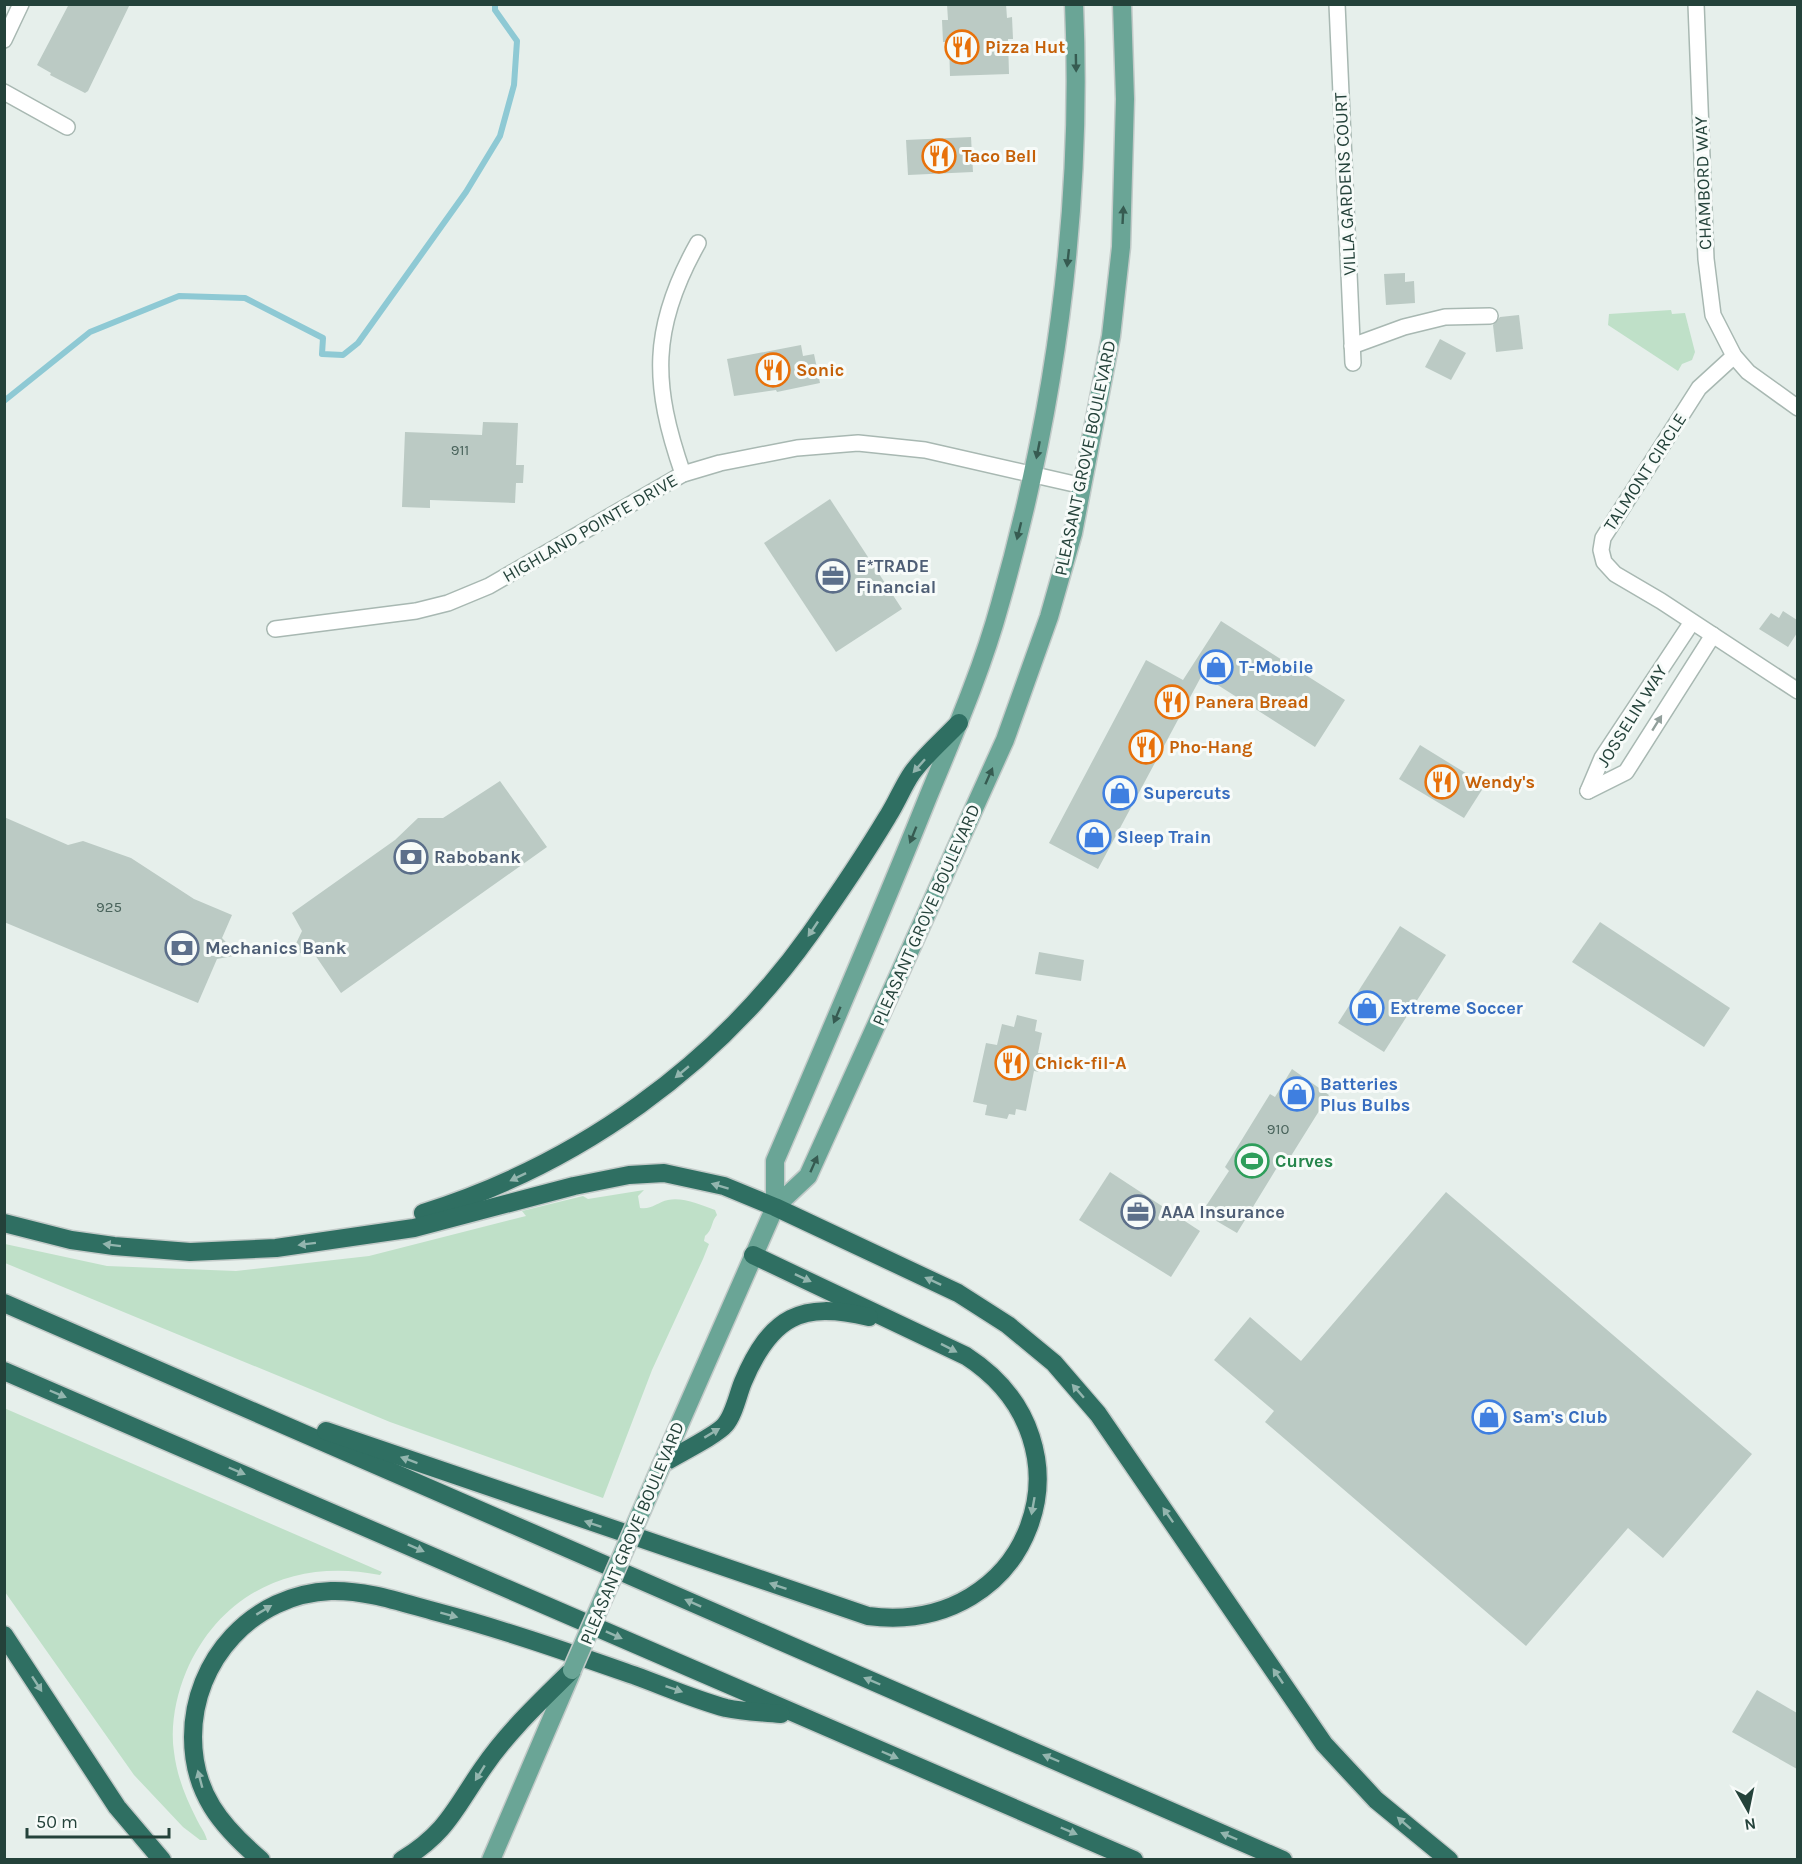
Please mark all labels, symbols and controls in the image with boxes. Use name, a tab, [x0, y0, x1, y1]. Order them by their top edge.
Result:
restaurant icon: Pizza Hut	[944, 29, 980, 65]
place label: Pizza Hut	[985, 36, 1065, 58]
one-way arrow	[1071, 53, 1081, 72]
street label: VILLA GARDENS COURT	[1329, 92, 1361, 276]
street label: CHAMBORD WAY	[1690, 116, 1716, 250]
restaurant icon: Taco Bell	[921, 138, 957, 174]
place label: Taco Bell	[962, 145, 1037, 167]
one-way arrow	[1118, 206, 1128, 225]
one-way arrow	[1063, 248, 1073, 267]
street label: PLEASANT GROVE BOULEVARD	[1049, 338, 1121, 578]
restaurant icon: Sonic	[755, 352, 791, 388]
place label: Sonic	[796, 359, 844, 381]
street label: TALMONT CIRCLE	[1599, 409, 1691, 535]
house number: 911	[451, 441, 469, 459]
one-way arrow	[1033, 441, 1042, 460]
street label: HIGHLAND POINTE DRIVE	[499, 469, 681, 587]
one-way arrow	[1013, 522, 1023, 540]
place label: E*TRADE Financial	[856, 555, 936, 598]
office icon: E*TRADE Financial	[815, 558, 851, 594]
shop icon: T-Mobile	[1198, 649, 1234, 685]
place label: T-Mobile	[1239, 656, 1313, 678]
street label: JOSSELIN WAY	[1592, 661, 1672, 771]
restaurant icon: Panera Bread	[1154, 684, 1190, 720]
place label: Panera Bread	[1195, 691, 1309, 713]
one-way arrow	[1652, 715, 1663, 731]
restaurant icon: Pho-Hang	[1128, 729, 1164, 765]
place label: Pho-Hang	[1169, 736, 1253, 758]
one-way arrow	[912, 758, 926, 773]
restaurant icon: Wendy's	[1424, 764, 1460, 800]
one-way arrow	[984, 767, 993, 784]
place label: Wendy's	[1465, 771, 1535, 793]
shop icon: Supercuts	[1102, 775, 1138, 811]
place label: Supercuts	[1143, 782, 1231, 804]
street label: PLEASANT GROVE BOULEVARD	[867, 801, 985, 1029]
shop icon: Sleep Train	[1076, 819, 1112, 855]
place label: Sleep Train	[1117, 826, 1211, 848]
one-way arrow	[908, 827, 918, 845]
bank icon: Rabobank	[393, 839, 429, 875]
place label: Rabobank	[434, 846, 521, 868]
house number: 925	[96, 898, 122, 916]
one-way arrow	[808, 921, 819, 937]
bank icon: Mechanics Bank	[164, 930, 200, 966]
place label: Mechanics Bank	[205, 937, 347, 959]
shop icon: Extreme Soccer	[1349, 990, 1385, 1026]
place label: Extreme Soccer	[1390, 997, 1523, 1019]
one-way arrow	[832, 1006, 842, 1024]
restaurant icon: Chick-fil-A	[994, 1045, 1030, 1081]
place label: Chick-fil-A	[1035, 1052, 1126, 1074]
one-way arrow	[675, 1065, 690, 1078]
place label: Batteries Plus Bulbs	[1320, 1073, 1410, 1116]
shop icon: Batteries Plus Bulbs	[1279, 1076, 1315, 1112]
house number: 910	[1267, 1120, 1289, 1138]
sports icon: Curves	[1234, 1143, 1270, 1179]
place label: Curves	[1275, 1150, 1333, 1172]
one-way arrow	[809, 1155, 819, 1173]
one-way arrow	[510, 1172, 527, 1182]
one-way arrow	[711, 1181, 729, 1190]
office icon: AAA Insurance	[1120, 1194, 1156, 1230]
place label: AAA Insurance	[1161, 1201, 1285, 1223]
one-way arrow	[297, 1239, 316, 1249]
one-way arrow	[103, 1241, 122, 1250]
one-way arrow	[795, 1273, 812, 1282]
one-way arrow	[923, 1276, 941, 1286]
one-way arrow	[941, 1343, 958, 1353]
one-way arrow	[1071, 1384, 1085, 1399]
one-way arrow	[50, 1389, 68, 1399]
shop icon: Sam's Club	[1471, 1399, 1507, 1435]
place label: Sam's Club	[1512, 1406, 1608, 1428]
street label: PLEASANT GROVE BOULEVARD	[575, 1418, 689, 1648]
one-way arrow	[704, 1428, 720, 1439]
one-way arrow	[400, 1455, 418, 1465]
one-way arrow	[229, 1466, 247, 1476]
one-way arrow	[1029, 1497, 1038, 1516]
one-way arrow	[1162, 1507, 1174, 1523]
one-way arrow	[584, 1518, 602, 1528]
one-way arrow	[408, 1543, 426, 1553]
one-way arrow	[769, 1581, 787, 1591]
one-way arrow	[684, 1598, 702, 1607]
one-way arrow	[256, 1605, 272, 1616]
one-way arrow	[440, 1611, 458, 1621]
one-way arrow	[605, 1631, 623, 1640]
one-way arrow	[1272, 1668, 1284, 1684]
one-way arrow	[31, 1675, 42, 1692]
one-way arrow	[862, 1676, 880, 1686]
one-way arrow	[665, 1685, 683, 1695]
one-way arrow	[881, 1751, 899, 1760]
one-way arrow	[1042, 1754, 1059, 1763]
one-way arrow	[475, 1764, 486, 1781]
one-way arrow	[194, 1770, 204, 1788]
north arrow	[1718, 1780, 1778, 1840]
scale bar	[27, 1801, 170, 1839]
text: 50 m	[36, 1811, 78, 1833]
text: N	[1743, 1814, 1757, 1835]
one-way arrow	[1397, 1817, 1412, 1830]
one-way arrow	[1061, 1827, 1078, 1836]
one-way arrow	[1220, 1831, 1238, 1841]

